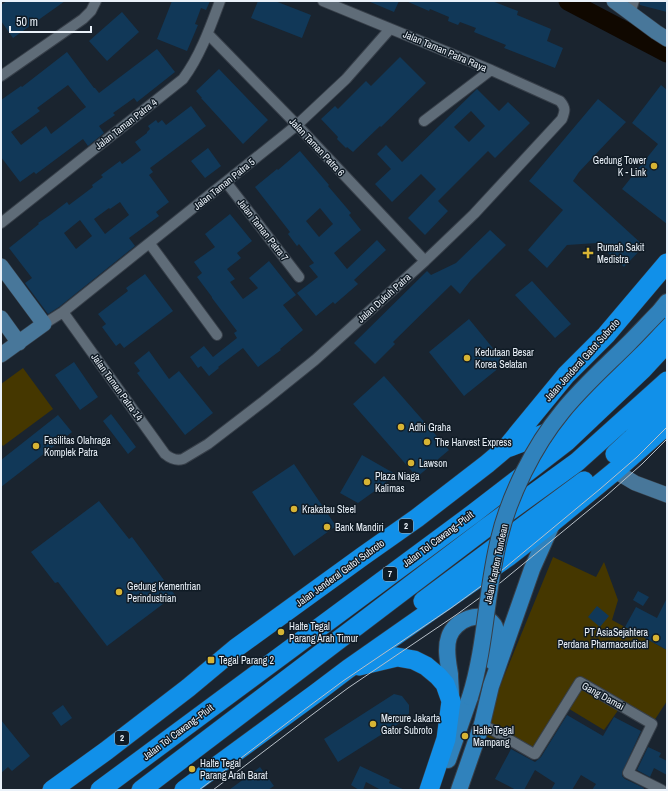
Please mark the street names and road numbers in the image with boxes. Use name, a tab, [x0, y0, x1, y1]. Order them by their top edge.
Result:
street label: Jalan Taman Patra Raya	[401, 27, 489, 75]
street label: Jalan Taman Patra 4	[92, 95, 160, 152]
street label: Jalan Taman Patra 6	[287, 115, 348, 179]
street label: Jalan Taman Patra 5	[191, 155, 258, 213]
street label: Jalan Taman Patra 7	[235, 196, 292, 264]
street label: Jalan Dukuh Patra	[355, 270, 414, 325]
street label: Jalan Jenderal Gatot Subroto	[541, 316, 623, 404]
street label: Jalan Taman Patra 14	[88, 351, 146, 423]
street label: Jalan Tol Cawang–Pluit	[400, 508, 477, 570]
road number: 2	[399, 519, 413, 533]
street label: Jalan Kapten Tendean	[481, 523, 511, 605]
street label: Jalan Jenderal Gatot Subroto	[293, 536, 387, 610]
road number: 7	[383, 567, 397, 581]
street label: Gang Damai	[580, 679, 626, 713]
street label: Jalan Tol Cawang–Pluit	[140, 701, 217, 763]
road number: 2	[115, 731, 129, 745]

